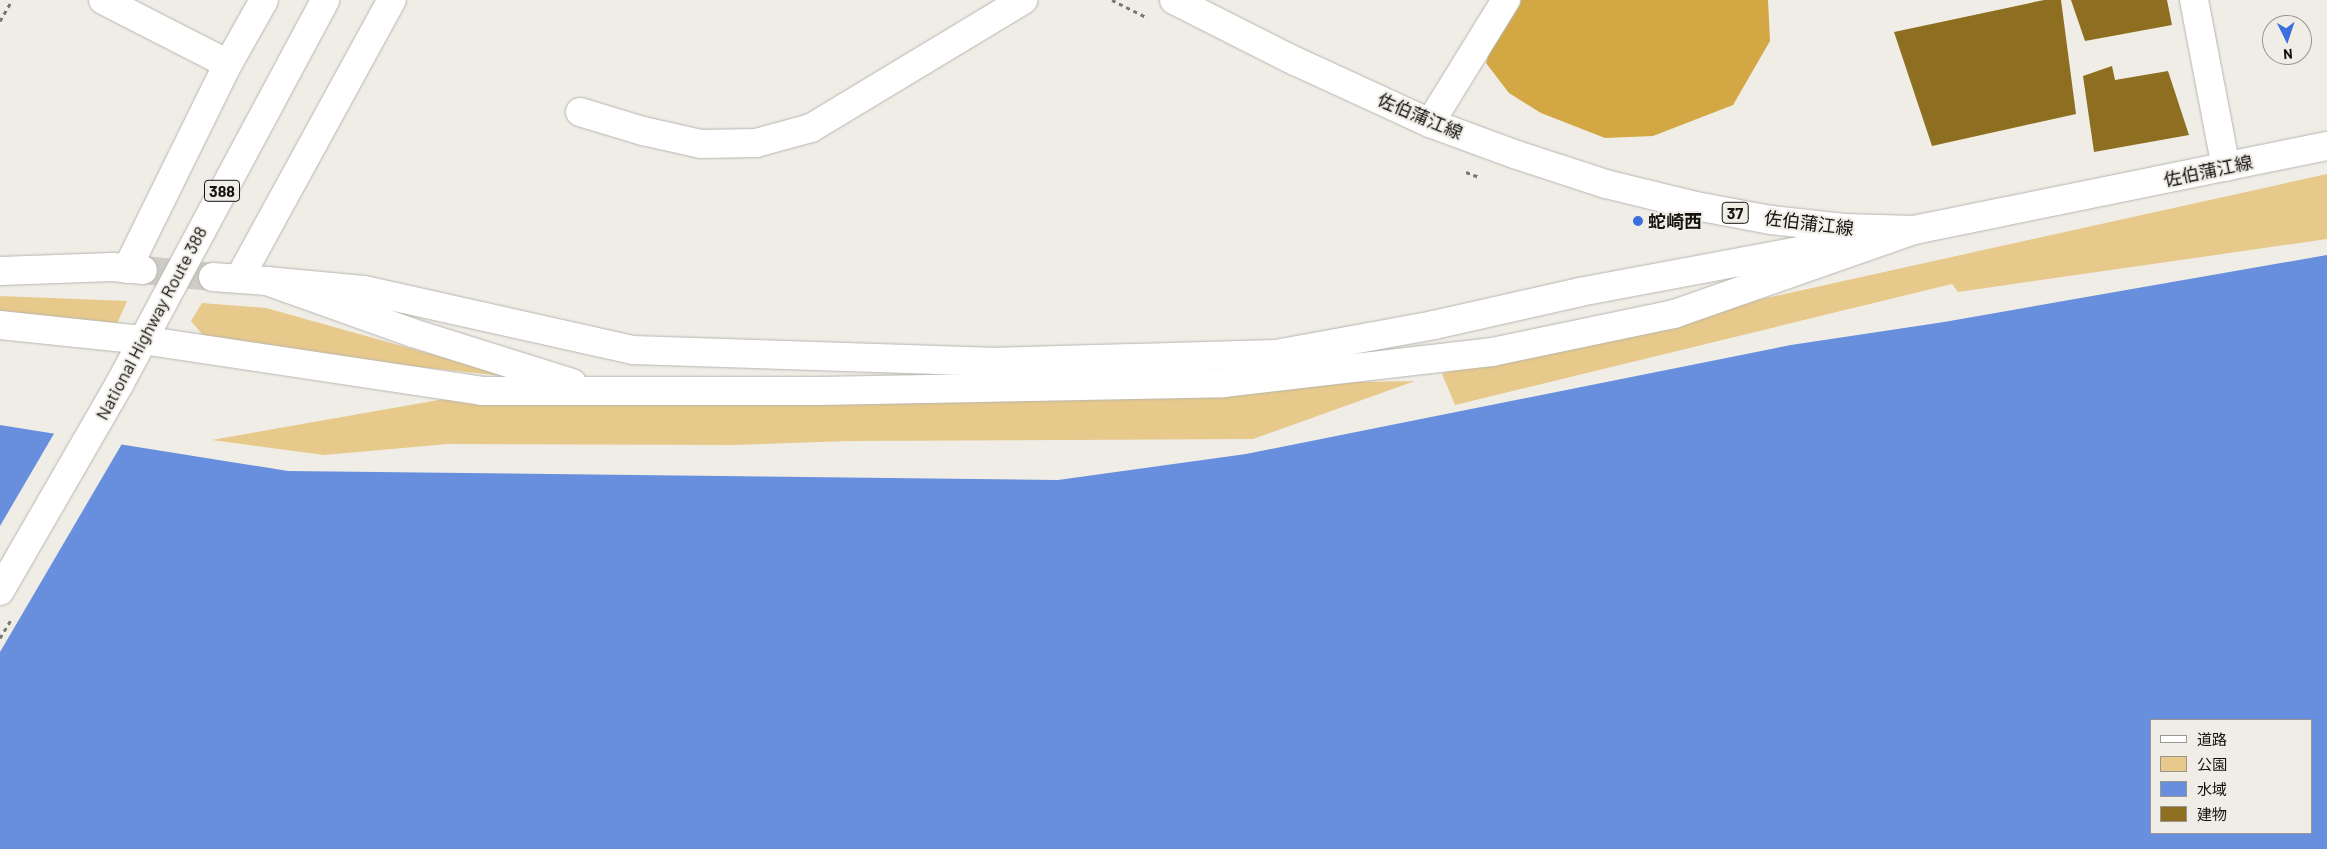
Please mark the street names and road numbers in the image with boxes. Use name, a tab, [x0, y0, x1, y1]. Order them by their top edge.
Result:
street label: 佐伯蒲江線	[1374, 88, 1466, 144]
street label: 佐伯蒲江線	[2162, 151, 2254, 191]
road number: 388	[203, 178, 241, 205]
road number: 37	[1721, 200, 1749, 227]
street label: 佐伯蒲江線	[1763, 207, 1855, 239]
street label: National Highway Route 388	[91, 223, 211, 423]

